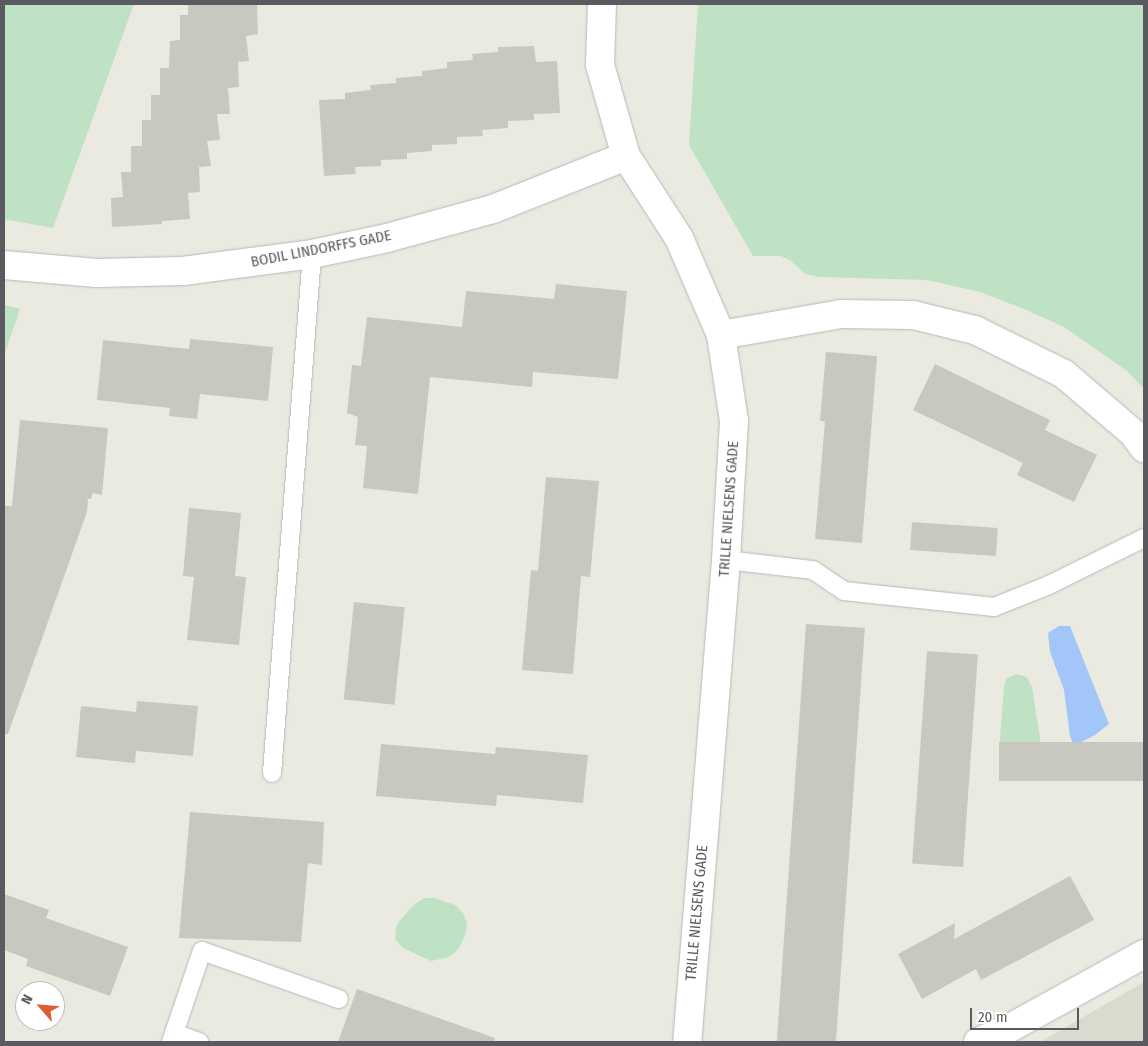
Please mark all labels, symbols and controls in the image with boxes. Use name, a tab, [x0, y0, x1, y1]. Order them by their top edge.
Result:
street label: BODIL LINDORFFS GADE	[249, 227, 393, 271]
street label: TRILLE NIELSENS GADE	[715, 440, 743, 578]
street label: TRILLE NIELSENS GADE	[682, 844, 712, 982]
north arrow	[15, 981, 65, 1031]
text: N	[18, 992, 37, 1007]
scale bar	[973, 998, 1082, 1030]
text: 20 m	[978, 1008, 1008, 1026]

